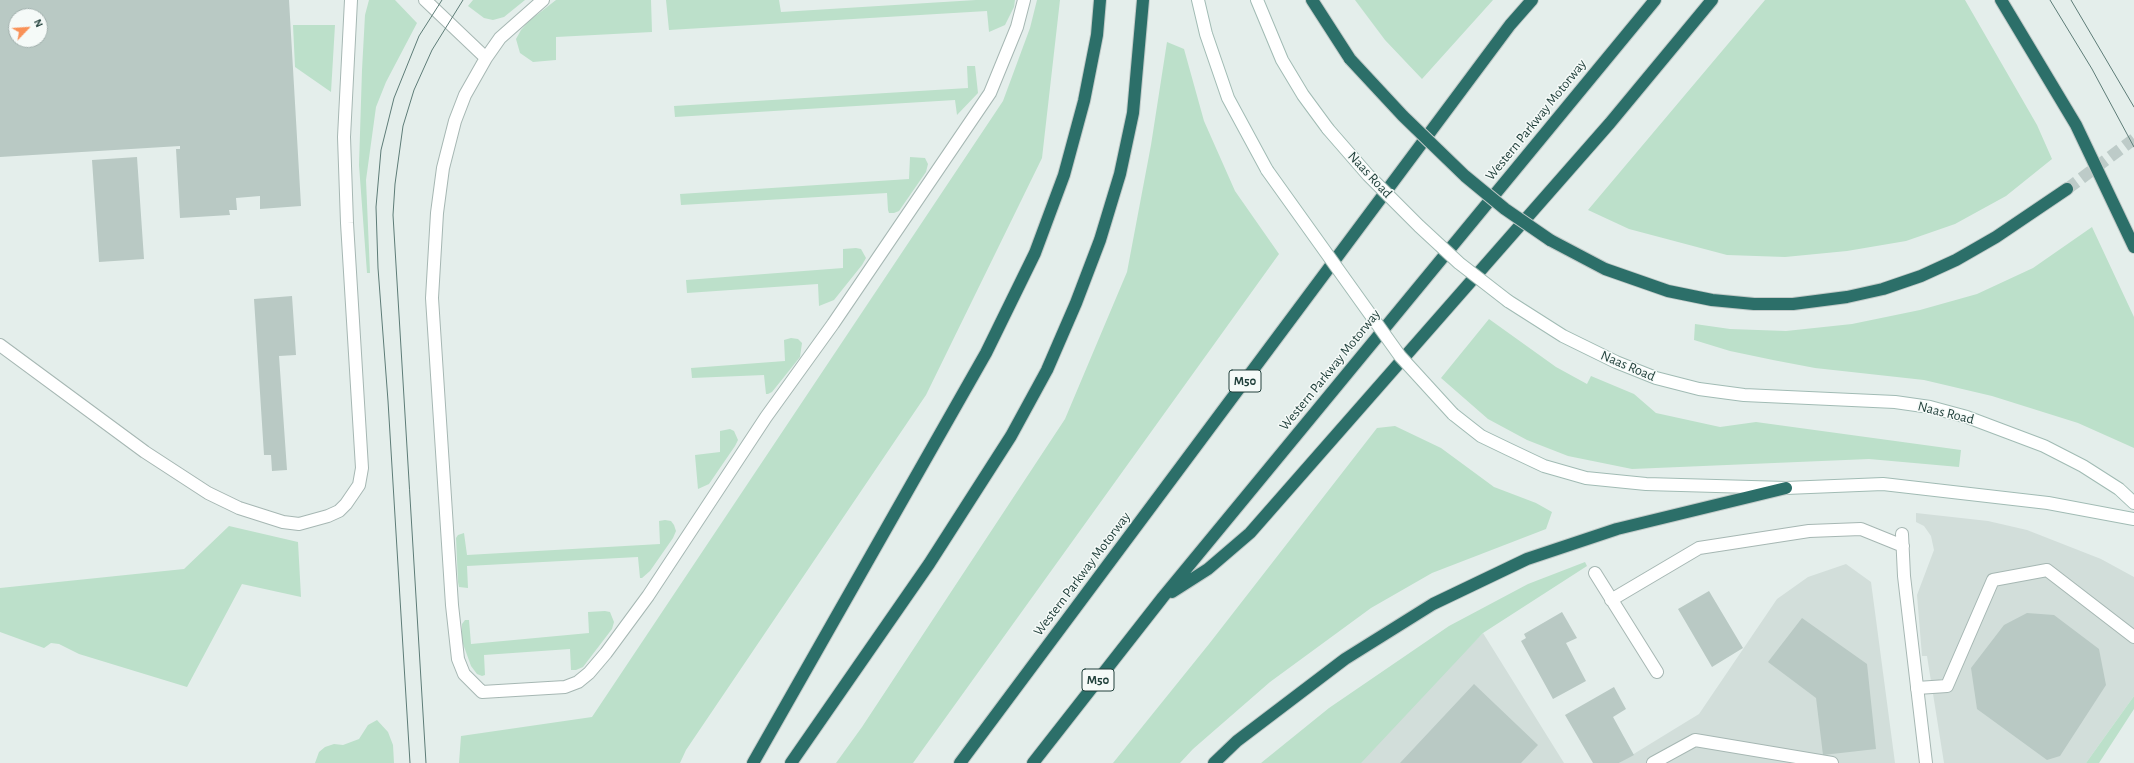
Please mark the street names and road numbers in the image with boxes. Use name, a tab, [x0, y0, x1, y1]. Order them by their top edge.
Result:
street label: Western Parkway Motorway	[1482, 56, 1590, 184]
street label: Naas Road	[1344, 148, 1396, 202]
street label: Western Parkway Motorway	[1276, 306, 1384, 434]
street label: Naas Road	[1598, 347, 1658, 385]
road number: M50	[1229, 370, 1261, 392]
street label: Naas Road	[1916, 398, 1976, 428]
street label: Western Parkway Motorway	[1030, 509, 1134, 639]
road number: M50	[1082, 669, 1114, 691]

